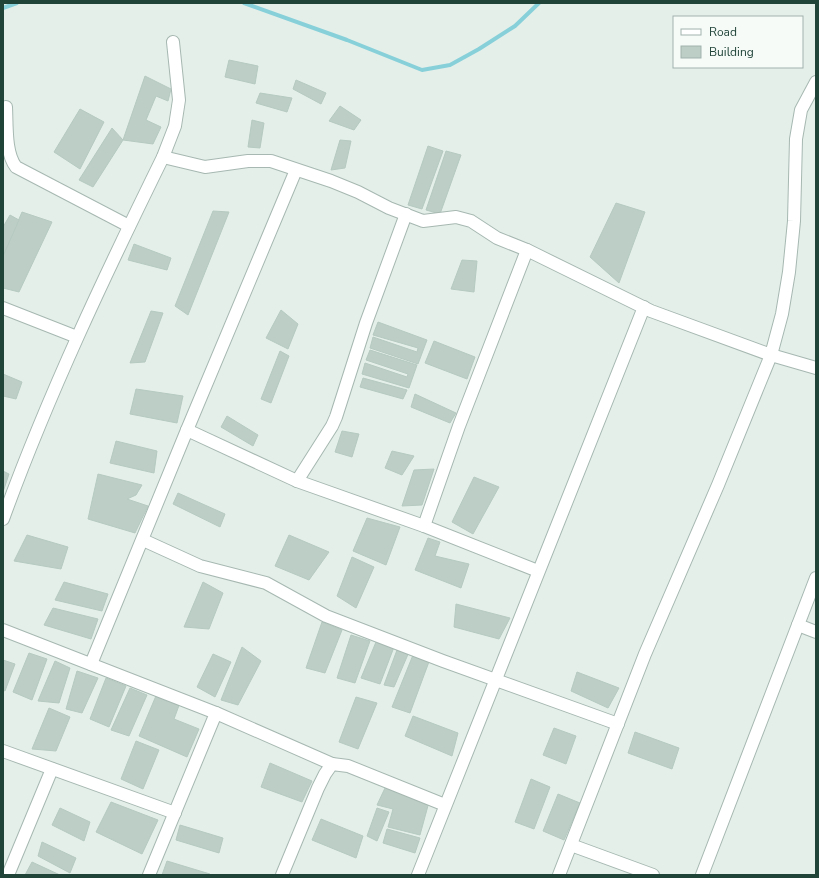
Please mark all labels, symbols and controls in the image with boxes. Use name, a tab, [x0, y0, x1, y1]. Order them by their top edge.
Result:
legend	[673, 16, 803, 68]
text: Road	[709, 24, 737, 40]
text: Building	[709, 44, 754, 60]

